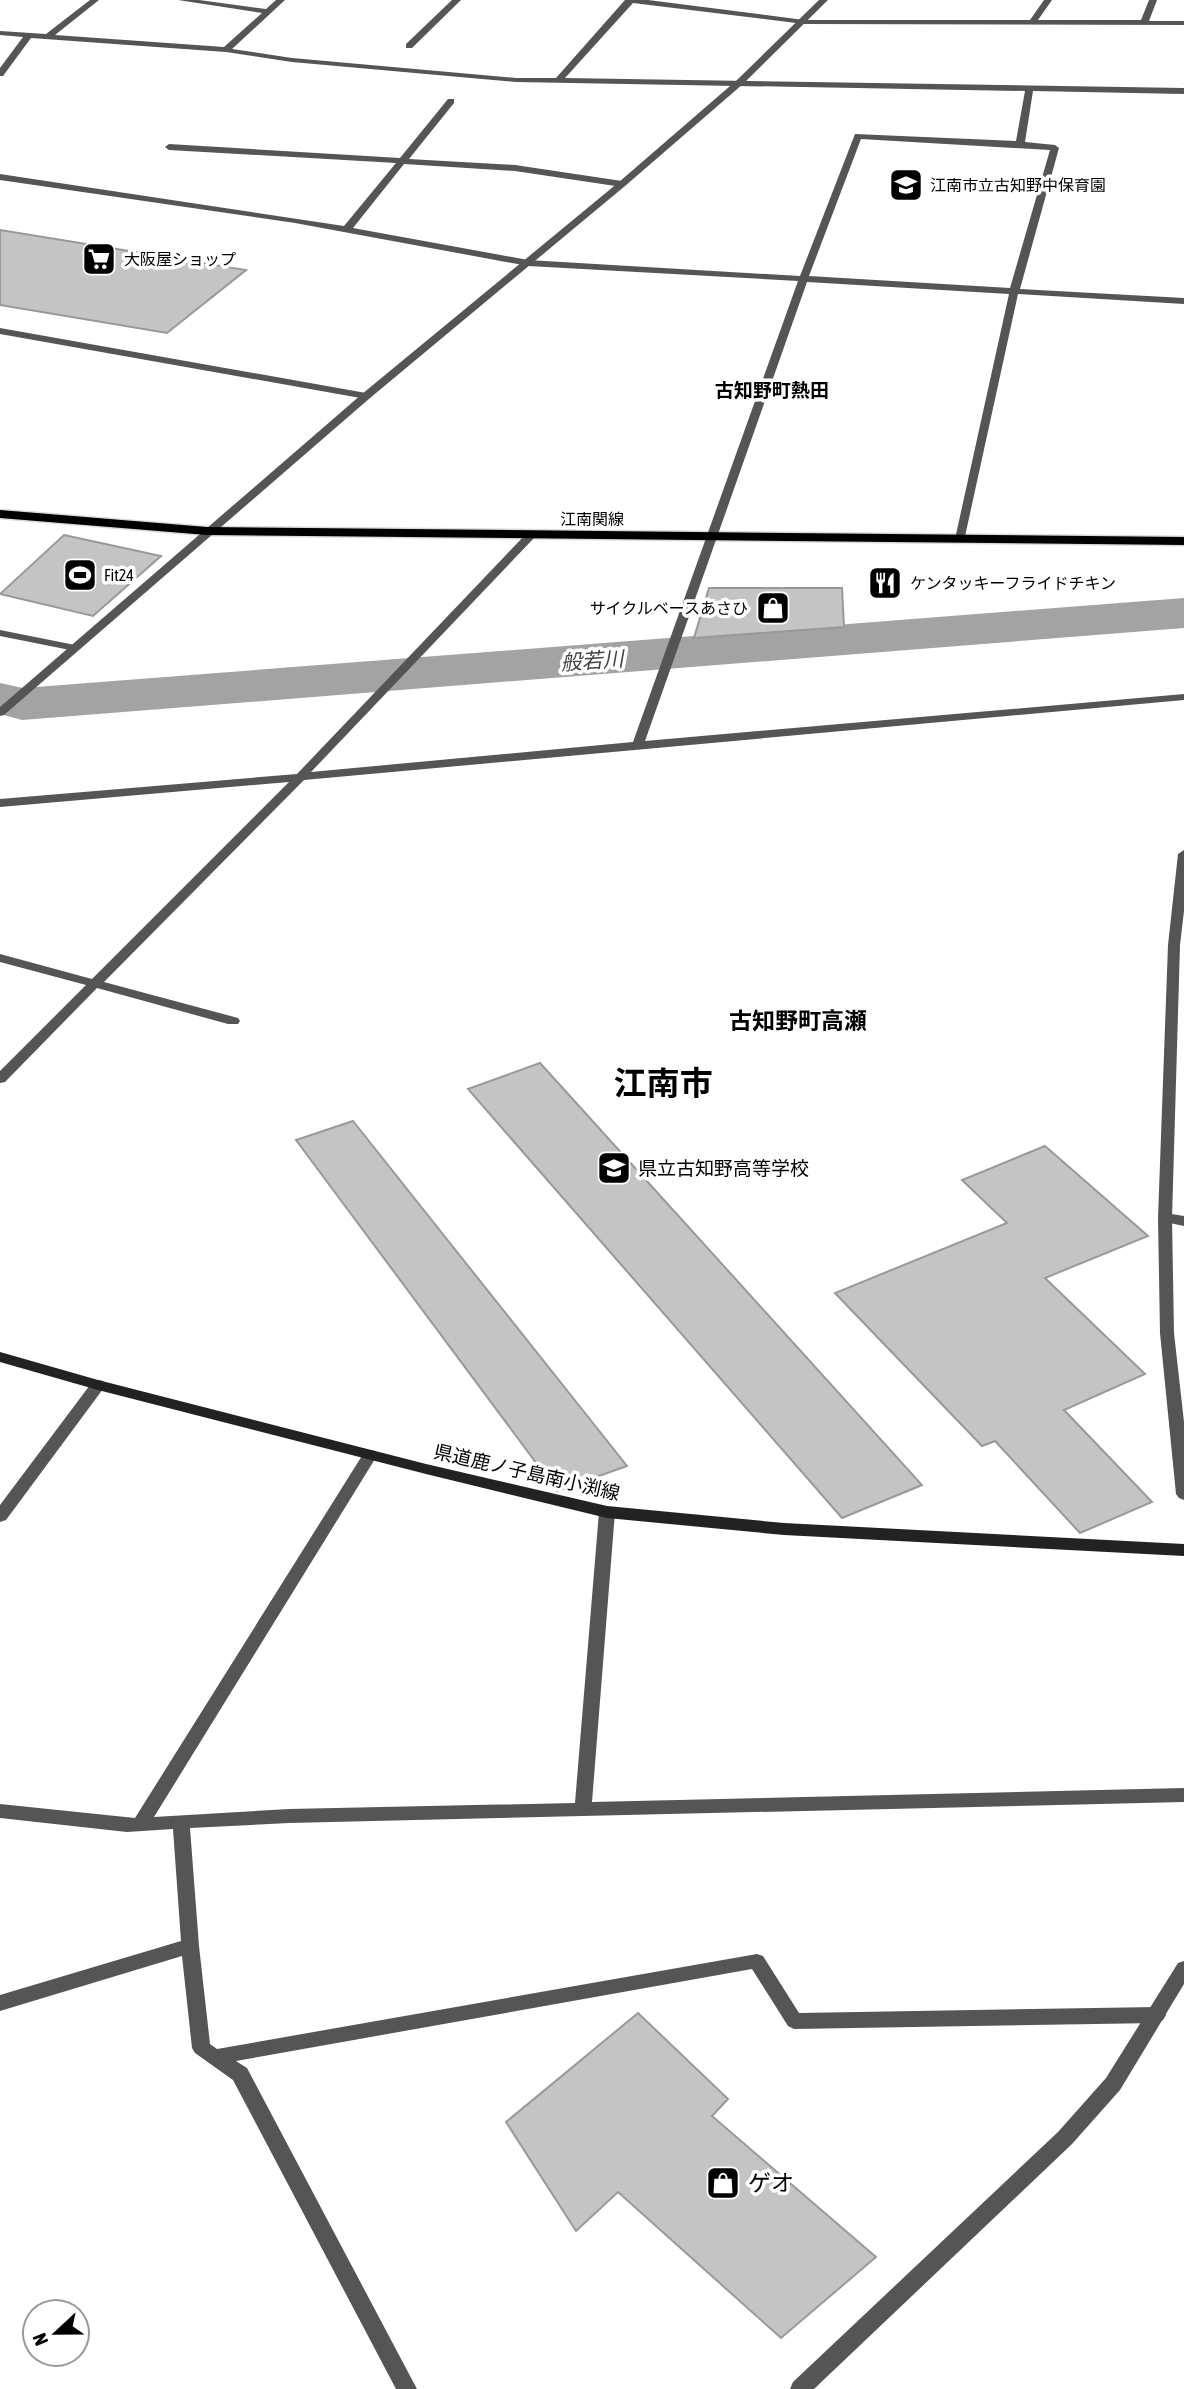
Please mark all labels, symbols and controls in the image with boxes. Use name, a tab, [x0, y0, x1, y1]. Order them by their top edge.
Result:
school or university icon: 江南市立古知野中保育園	[887, 166, 925, 204]
place label: 江南市立古知野中保育園	[930, 176, 1106, 194]
supermarket icon: 大阪屋ショップ	[80, 240, 118, 278]
place label: 大阪屋ショップ	[124, 250, 236, 268]
district label: 古知野町熱田	[715, 379, 829, 401]
street label: 江南関線	[560, 510, 624, 528]
sports icon: Fit24	[61, 556, 99, 594]
restaurant icon: ケンタッキーフライドチキン	[866, 564, 904, 602]
place label: Fit24	[104, 566, 134, 584]
place label: ケンタッキーフライドチキン	[910, 574, 1116, 592]
shop icon: サイクルベースあさひ	[754, 589, 792, 627]
place label: サイクルベースあさひ	[590, 599, 748, 617]
water label: 般若川	[560, 646, 626, 674]
district label: 古知野町高瀬	[729, 1008, 867, 1034]
district label: 江南市	[614, 1064, 713, 1102]
school or university icon: 県立古知野高等学校	[595, 1149, 633, 1187]
place label: 県立古知野高等学校	[638, 1157, 809, 1179]
street label: 県道鹿ノ子島南小渕線	[432, 1440, 622, 1504]
shop icon: ゲオ	[704, 2164, 742, 2202]
place label: ゲオ	[748, 2170, 794, 2196]
north arrow	[21, 2298, 91, 2368]
text: N	[28, 2330, 53, 2349]

